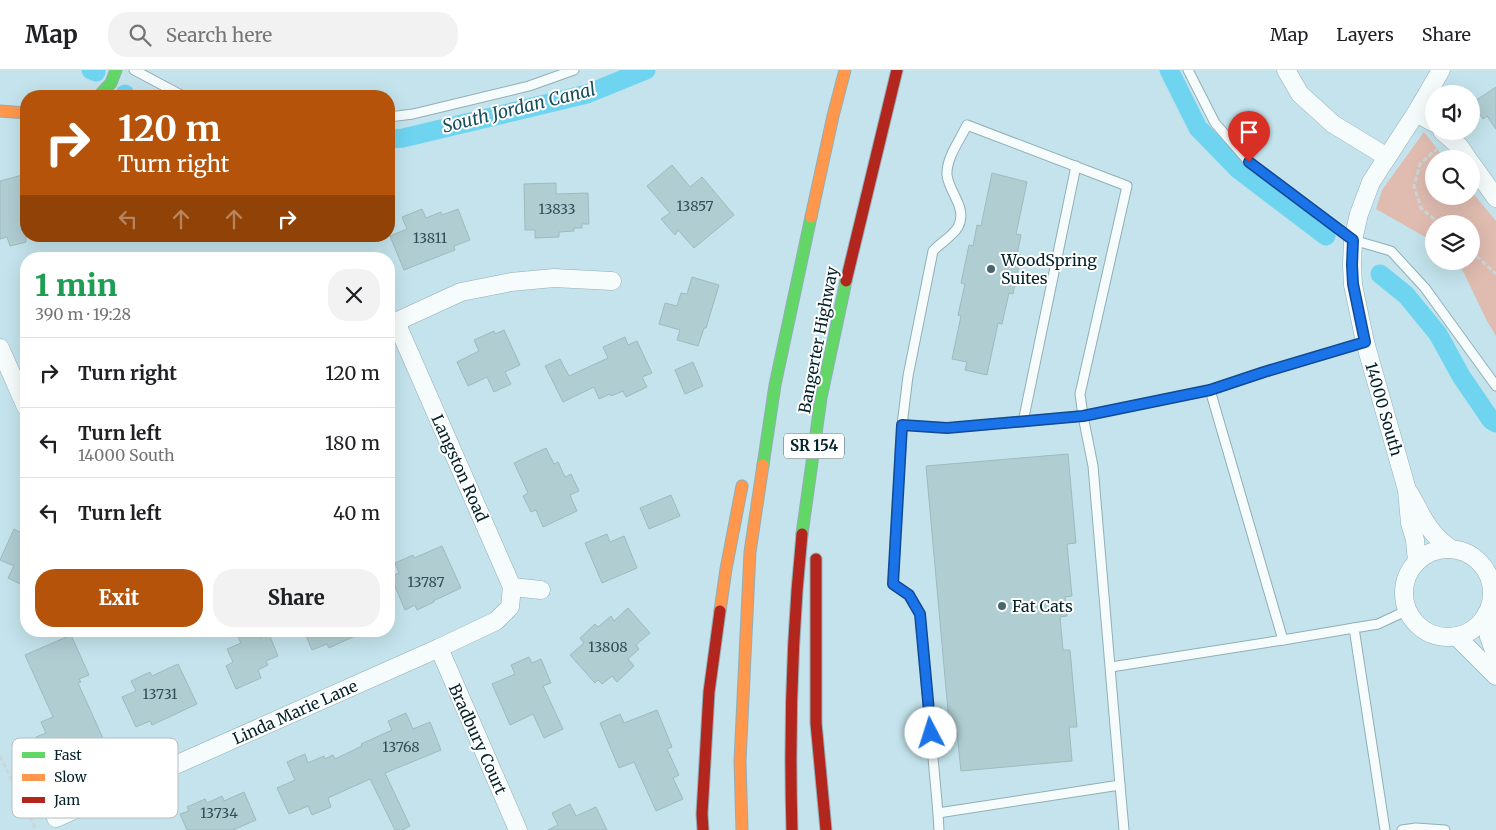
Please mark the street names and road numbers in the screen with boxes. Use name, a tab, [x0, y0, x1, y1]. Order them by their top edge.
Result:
street label: Bangerter Highway	[794, 264, 842, 415]
street label: 14000 South	[1361, 360, 1407, 459]
street label: Langston Road	[427, 411, 493, 525]
road number: SR 154	[784, 434, 844, 458]
street label: Linda Marie Lane	[229, 675, 361, 749]
street label: Bradbury Court	[445, 681, 512, 798]

